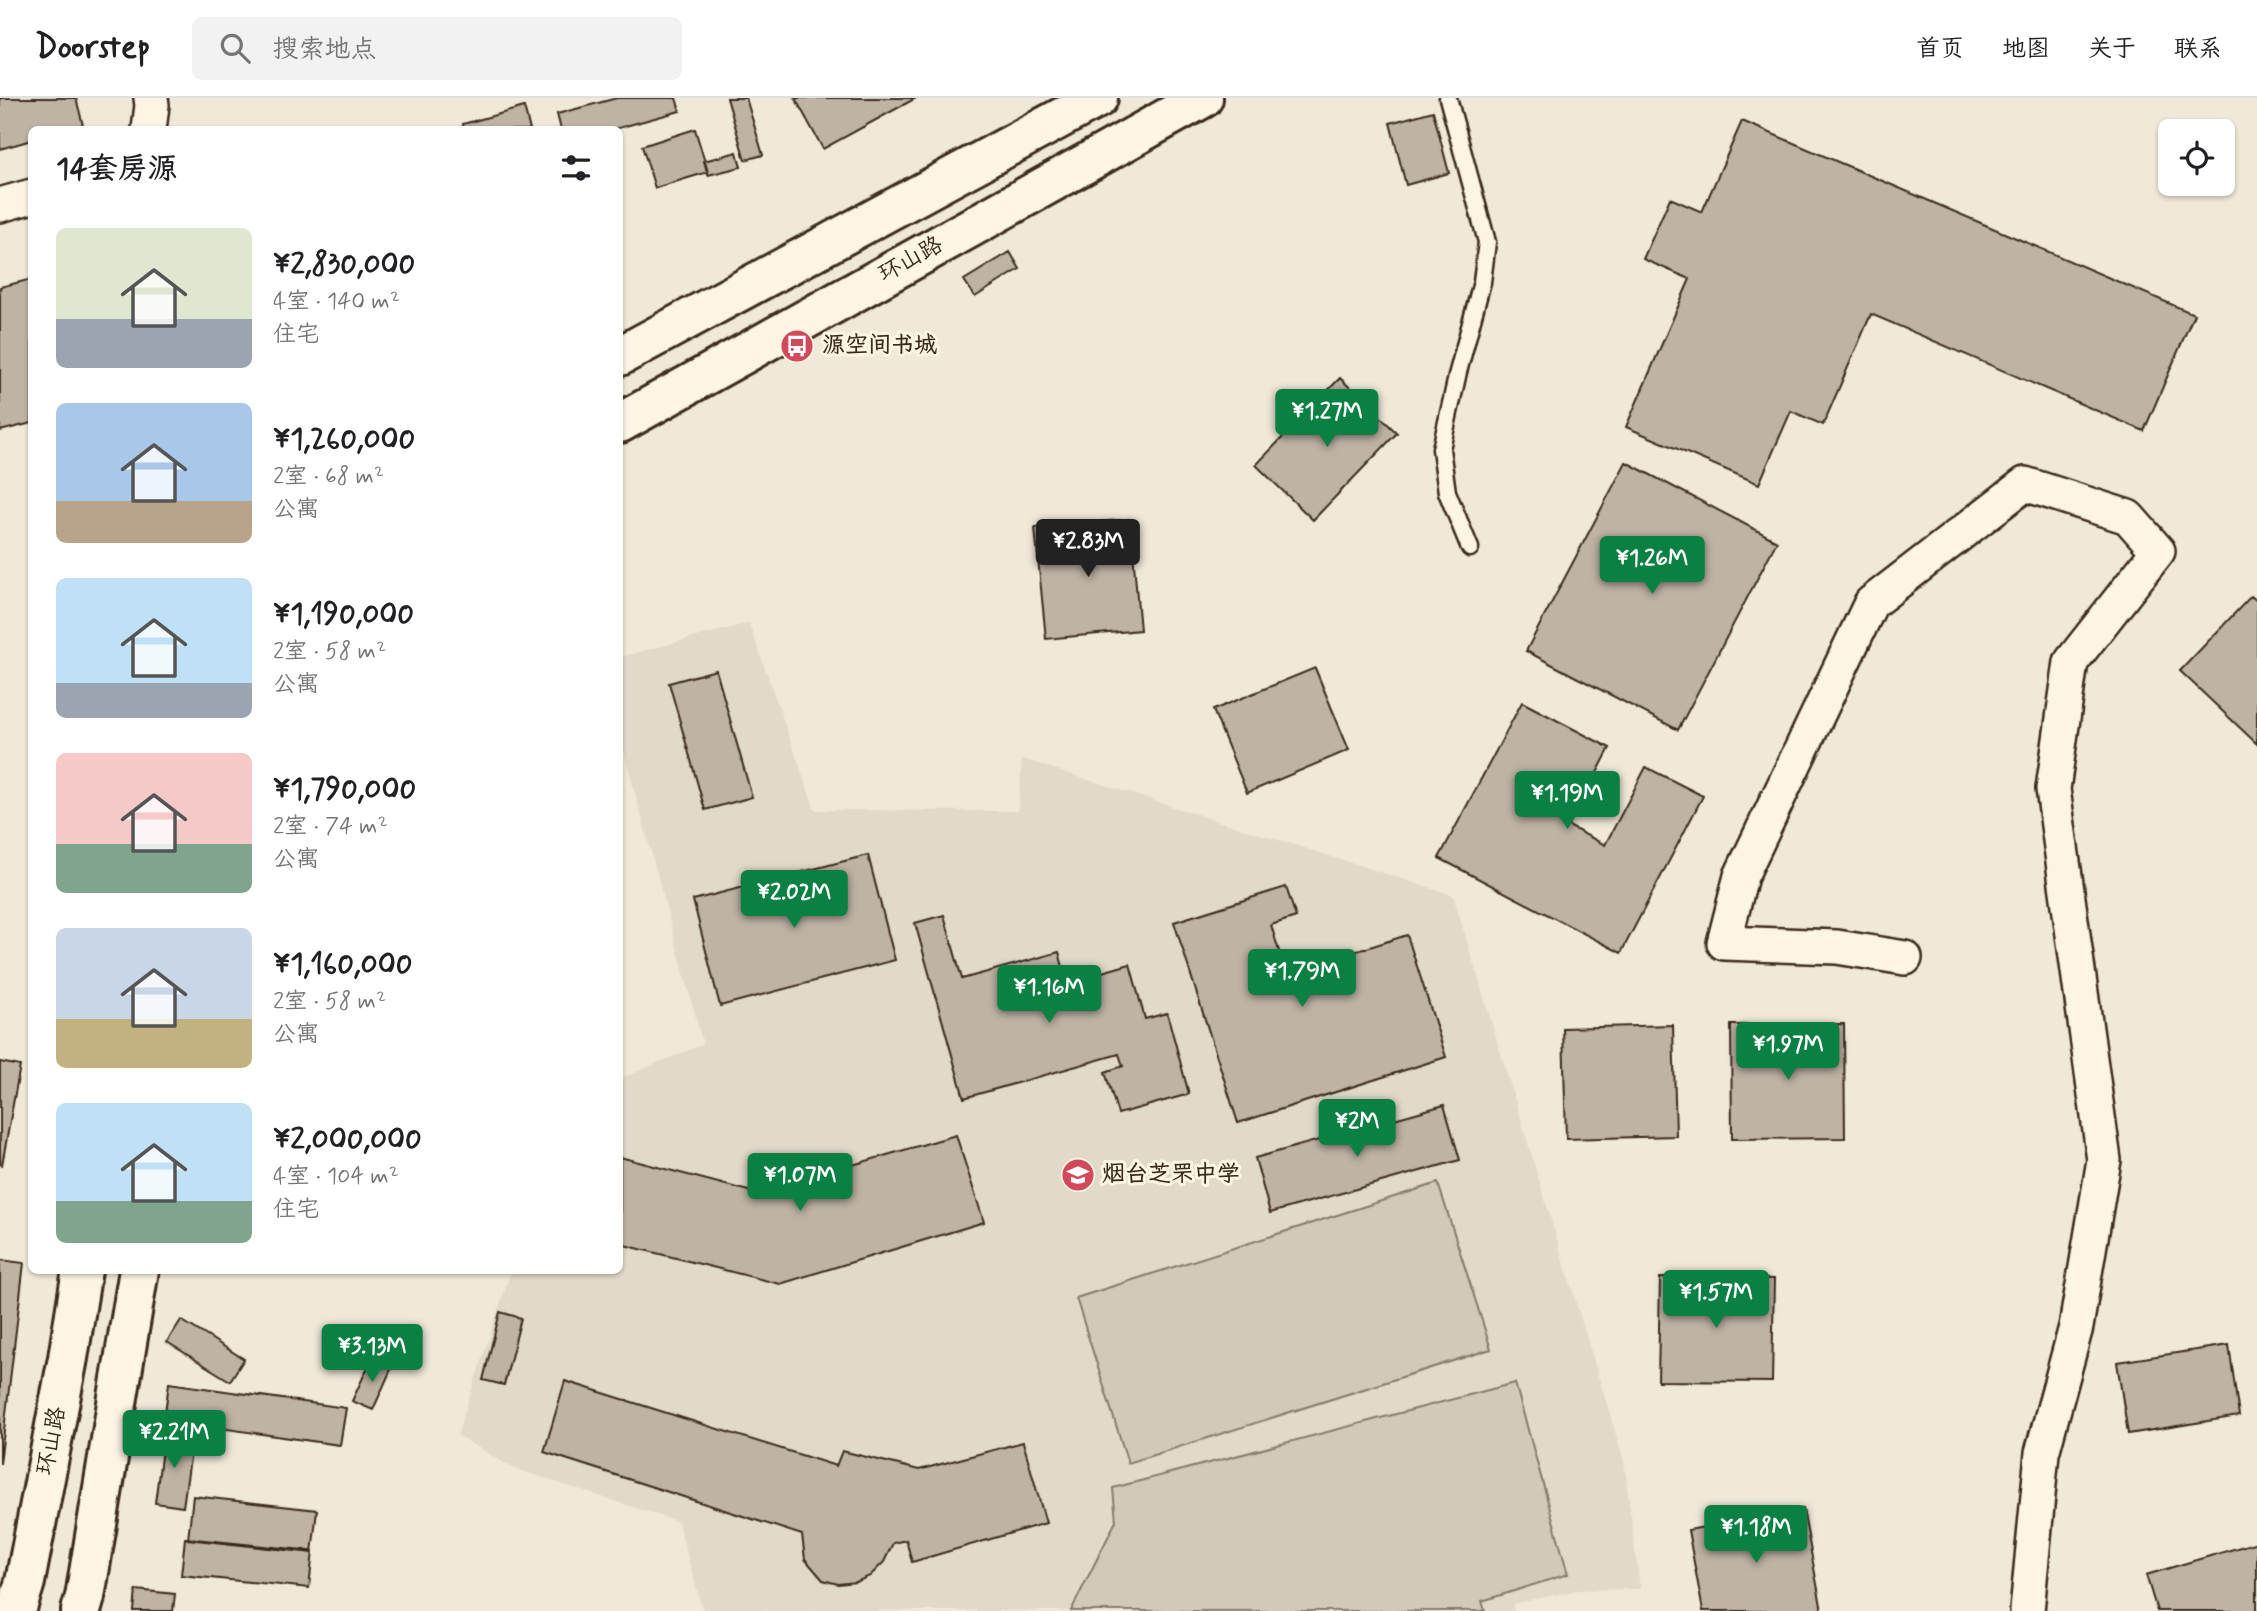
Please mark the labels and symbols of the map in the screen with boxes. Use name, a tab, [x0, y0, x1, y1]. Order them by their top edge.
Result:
street label: 环山路	[874, 230, 948, 290]
bus stop icon: 源空间书城	[778, 327, 816, 365]
place label: 源空间书城	[822, 331, 937, 361]
pin: ¥1.27M	[1270, 390, 1384, 449]
pin: ¥2.83M	[1031, 519, 1145, 579]
pin: ¥1.26M	[1595, 536, 1709, 596]
pin: ¥1.19M	[1510, 772, 1624, 831]
pin: ¥2.02M	[737, 870, 851, 930]
pin: ¥1.79M	[1245, 950, 1359, 1009]
pin: ¥1.16M	[992, 965, 1106, 1025]
pin: ¥1.97M	[1731, 1023, 1845, 1082]
pin: ¥2M	[1323, 1100, 1391, 1159]
pin: ¥1.07M	[743, 1154, 857, 1213]
school or university icon: 烟台芝罘中学	[1059, 1156, 1097, 1194]
place label: 烟台芝罘中学	[1102, 1160, 1240, 1190]
pin: ¥1.57M	[1659, 1270, 1773, 1330]
pin: ¥3.13M	[315, 1324, 429, 1384]
street label: 环山路	[31, 1404, 73, 1478]
pin: ¥2.21M	[117, 1410, 231, 1470]
pin: ¥1.18M	[1699, 1506, 1813, 1565]

